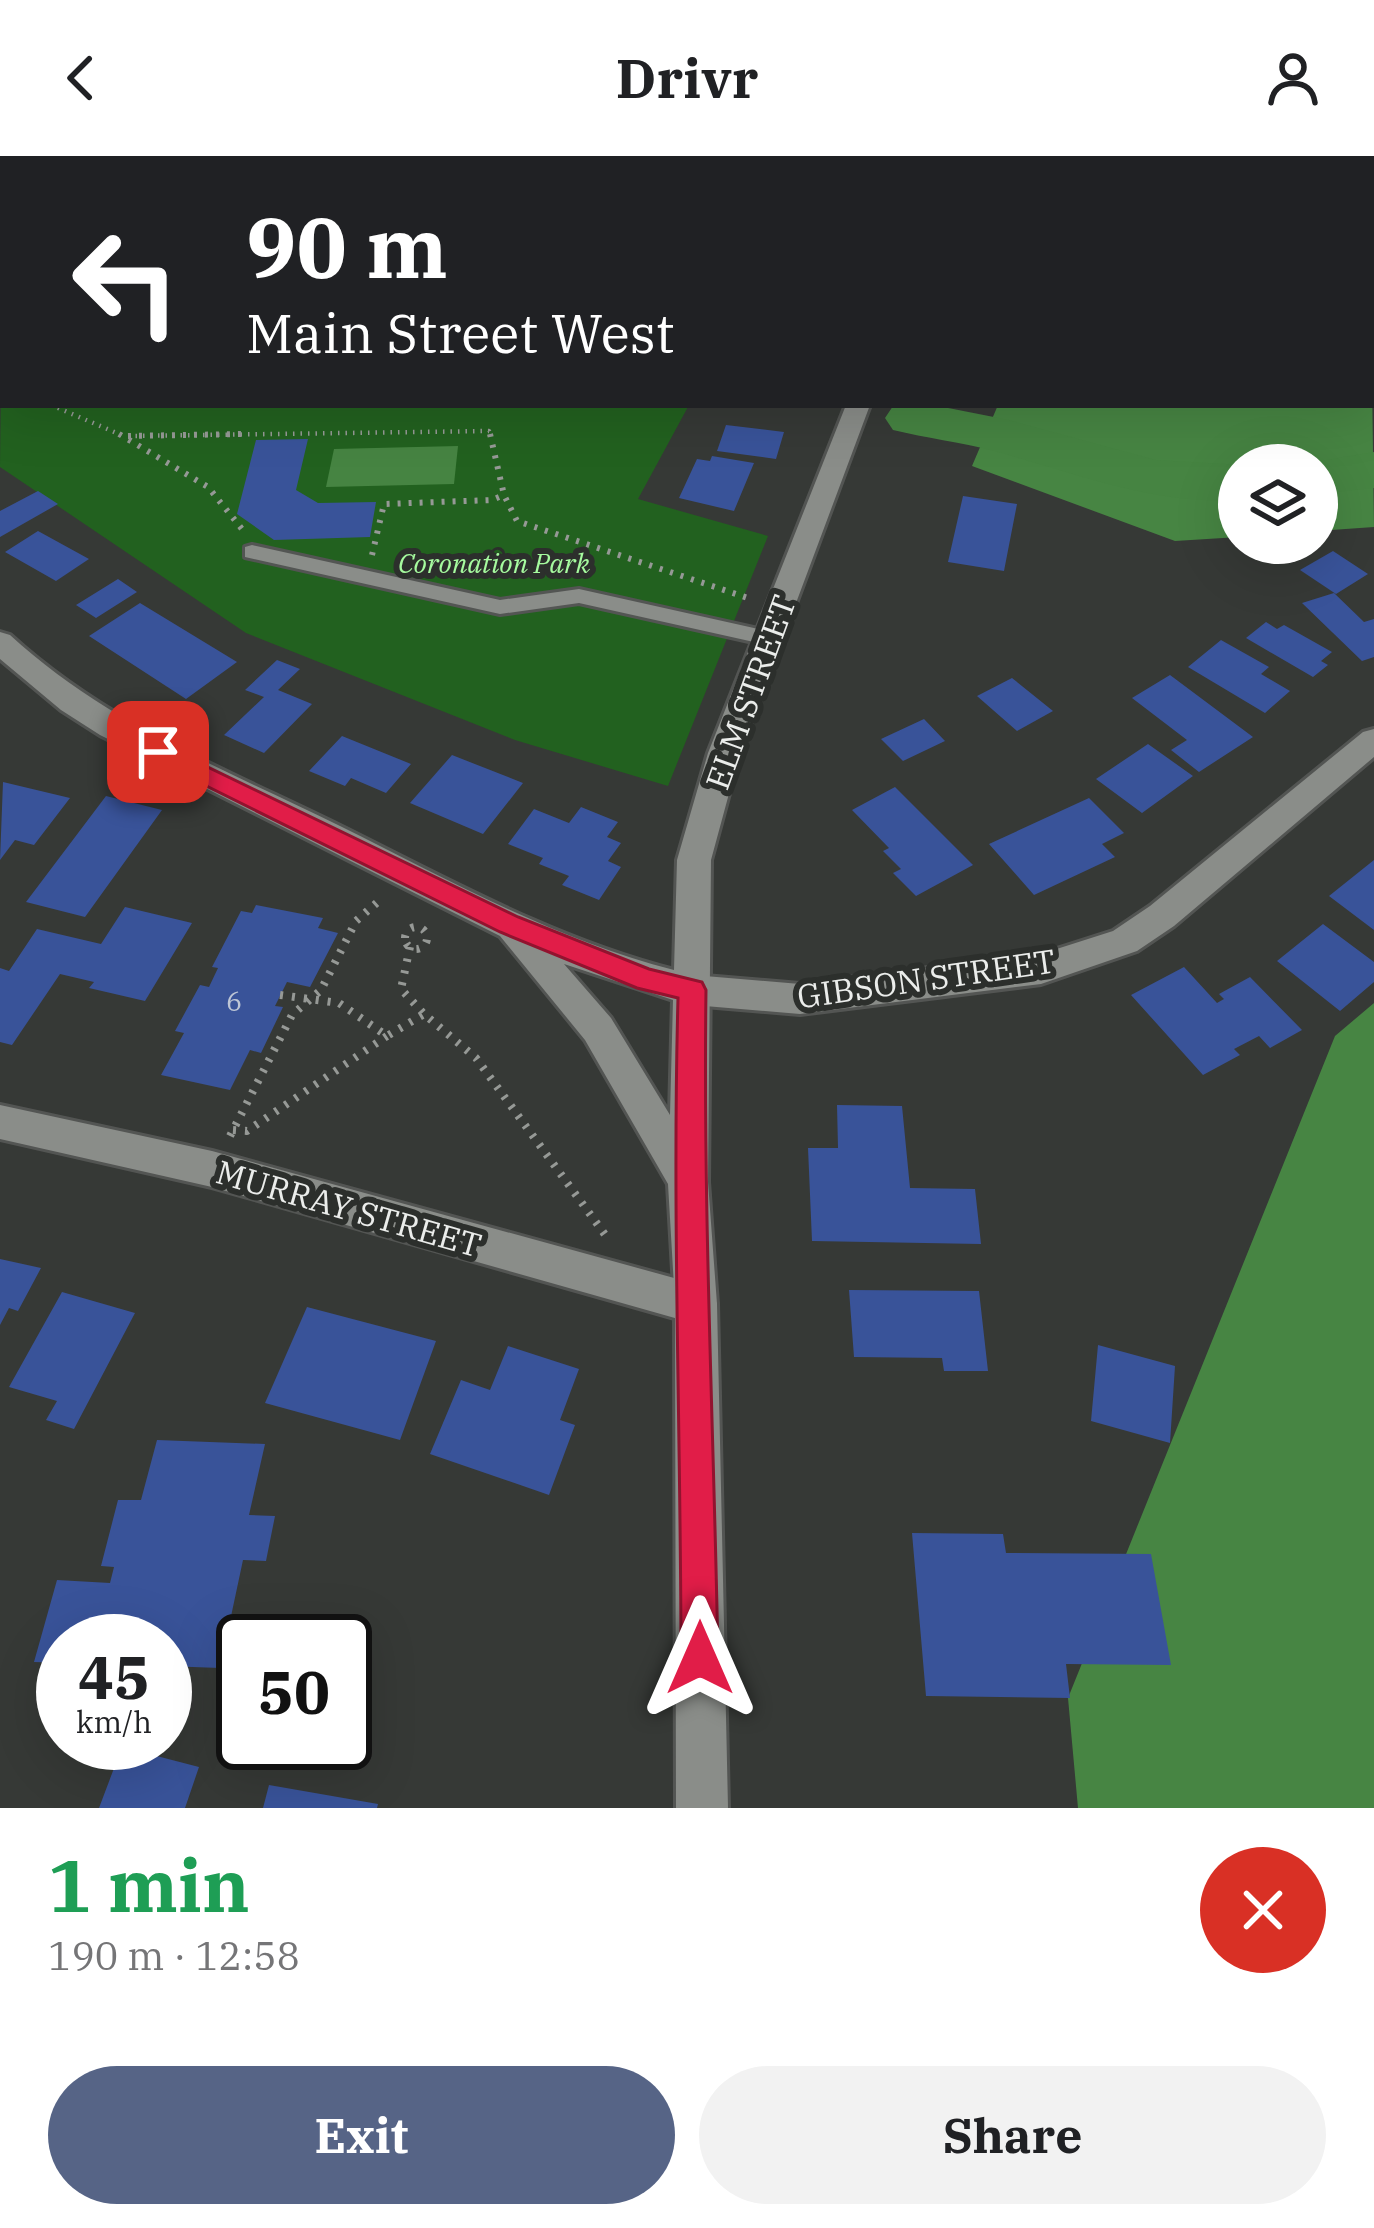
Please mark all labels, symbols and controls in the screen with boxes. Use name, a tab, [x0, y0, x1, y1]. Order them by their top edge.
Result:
text: Drivr	[616, 43, 758, 113]
icon: back	[48, 45, 114, 111]
icon: person	[1260, 45, 1326, 111]
text: 90 m	[246, 192, 448, 301]
icon: left	[48, 204, 204, 360]
text: Main Street West	[246, 298, 675, 368]
map controls	[1218, 444, 1338, 564]
button: layers	[1218, 444, 1338, 564]
park label: Coronation Park	[398, 545, 591, 580]
street label: ELM STREET	[695, 589, 805, 795]
pin	[107, 701, 209, 803]
icon: arrive	[125, 719, 191, 785]
street label: GIBSON STREET	[794, 939, 1058, 1017]
house number: 6	[226, 983, 242, 1018]
street label: MURRAY STREET	[212, 1150, 486, 1266]
position arrow	[637, 1595, 763, 1721]
speed limit sign: 50	[216, 1614, 372, 1770]
text: 45	[78, 1637, 150, 1716]
text: km/h	[76, 1702, 152, 1741]
text: 1 min	[48, 1838, 250, 1932]
button: close	[1200, 1847, 1326, 1973]
text: 190 m · 12:58	[48, 1930, 300, 1981]
button: Exit	[48, 2066, 675, 2204]
button: Share	[699, 2066, 1326, 2204]

